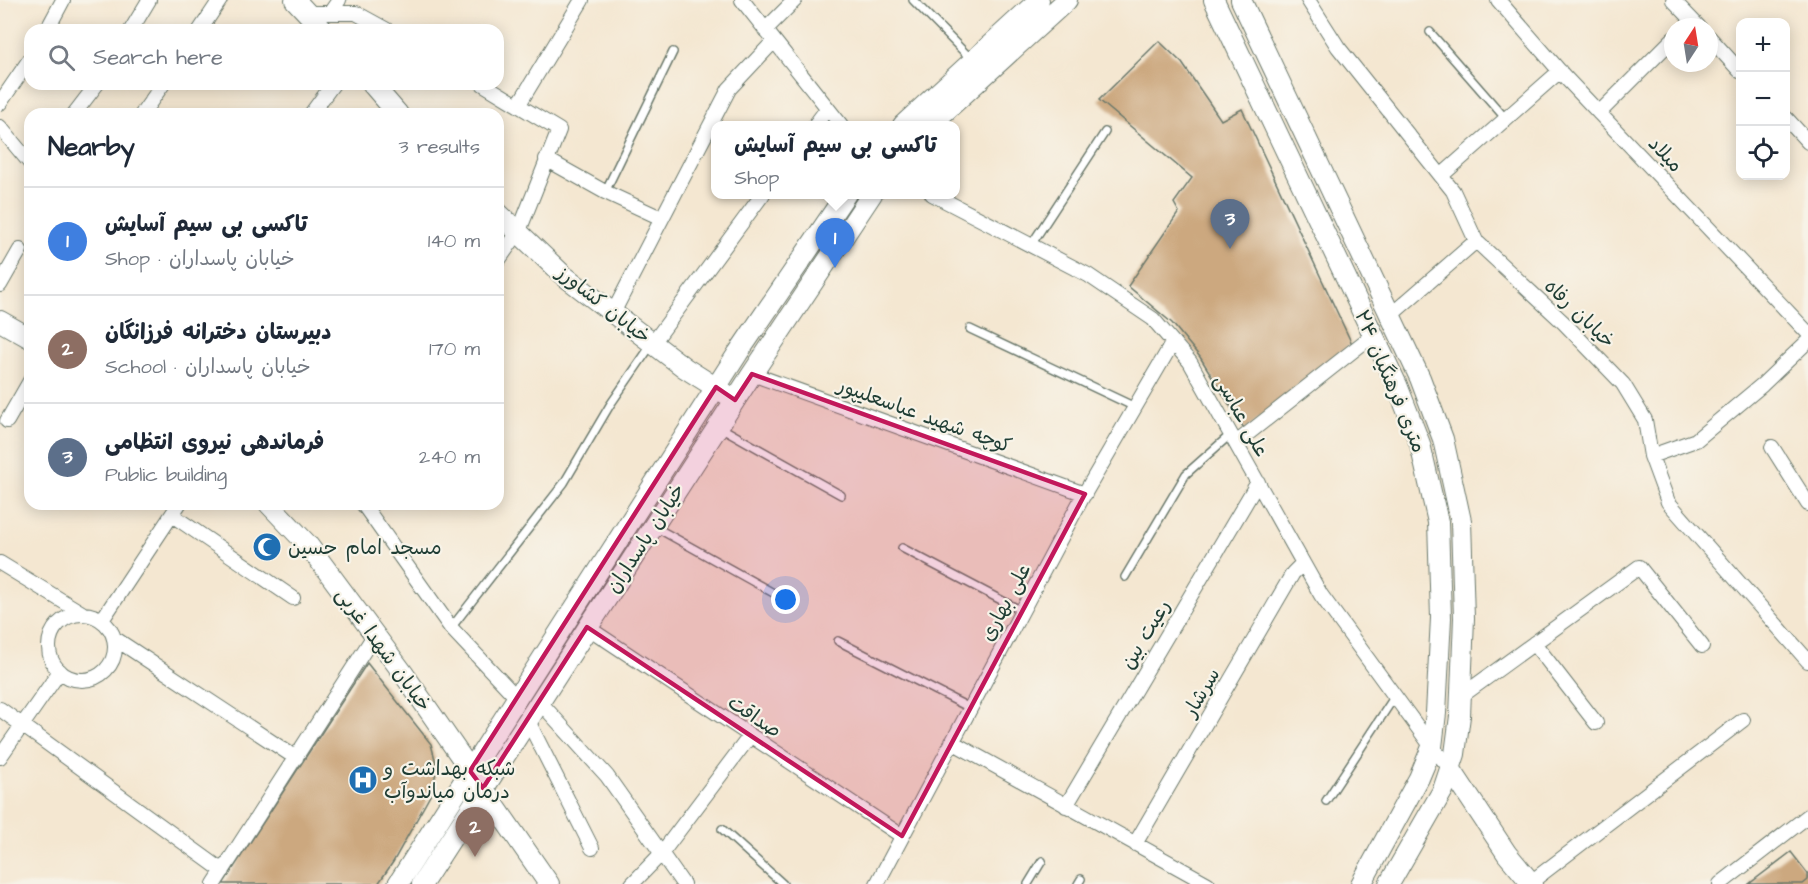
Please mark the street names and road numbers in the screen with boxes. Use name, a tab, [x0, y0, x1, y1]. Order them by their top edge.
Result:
street label: میلاد	[1641, 131, 1689, 179]
street label: خیابان کشاورز	[549, 258, 656, 350]
street label: خیابان رفاه	[1538, 273, 1621, 355]
street label: ۲۴ متری فرهنگیان	[1347, 306, 1433, 457]
street label: علی عباسی	[1207, 369, 1275, 462]
street label: کوچه شهید عباسعلیپور	[832, 371, 1016, 460]
street label: خیابان پاسداران	[600, 478, 692, 599]
street label: علی بهاری	[974, 559, 1038, 646]
street label: خیابان شهدا غربی	[329, 582, 438, 717]
street label: رعیت بین	[1114, 595, 1178, 675]
street label: سرشار	[1176, 663, 1227, 724]
street label: صداقت	[722, 689, 787, 745]

